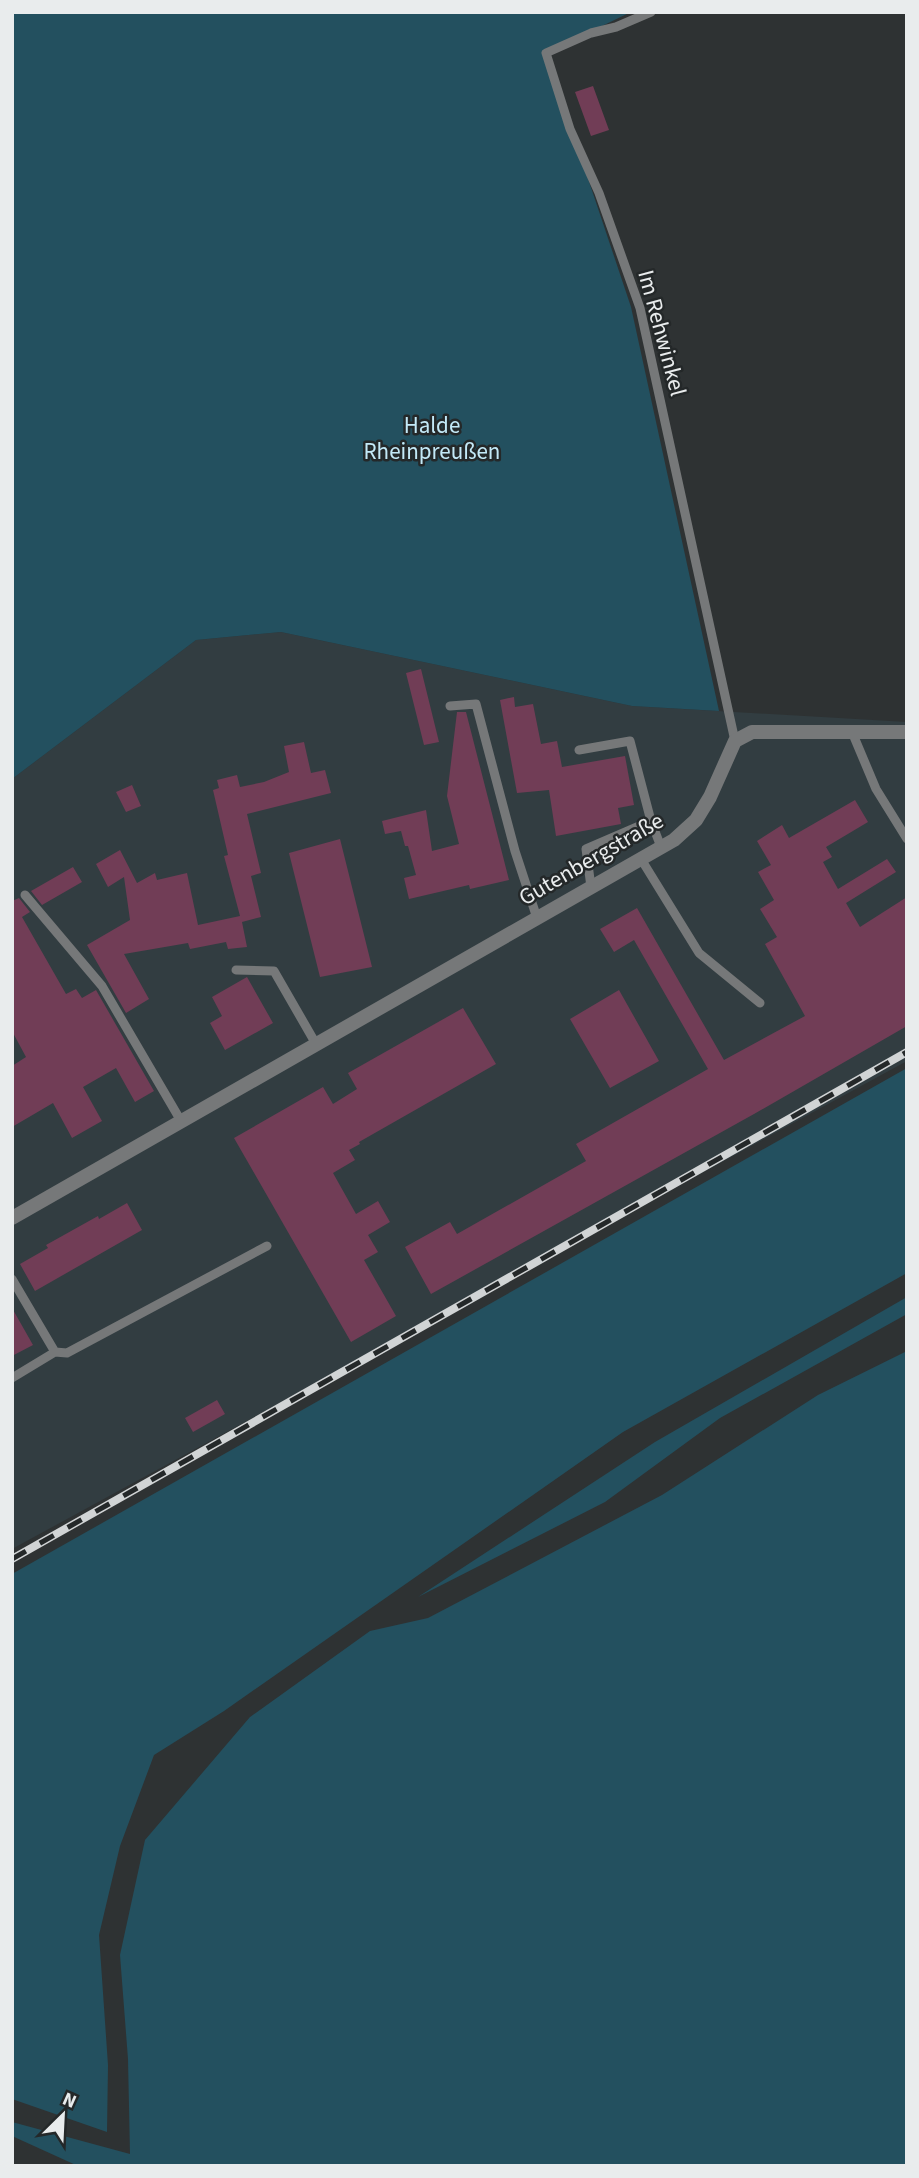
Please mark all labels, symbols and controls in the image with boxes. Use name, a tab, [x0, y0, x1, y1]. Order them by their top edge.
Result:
street label: Im Rehwinkel	[629, 266, 695, 400]
park label: Halde Rheinpreußen	[364, 409, 500, 468]
street label: Gutenbergstraße	[512, 804, 670, 914]
north arrow	[28, 2080, 98, 2150]
text: N	[58, 2086, 81, 2116]

